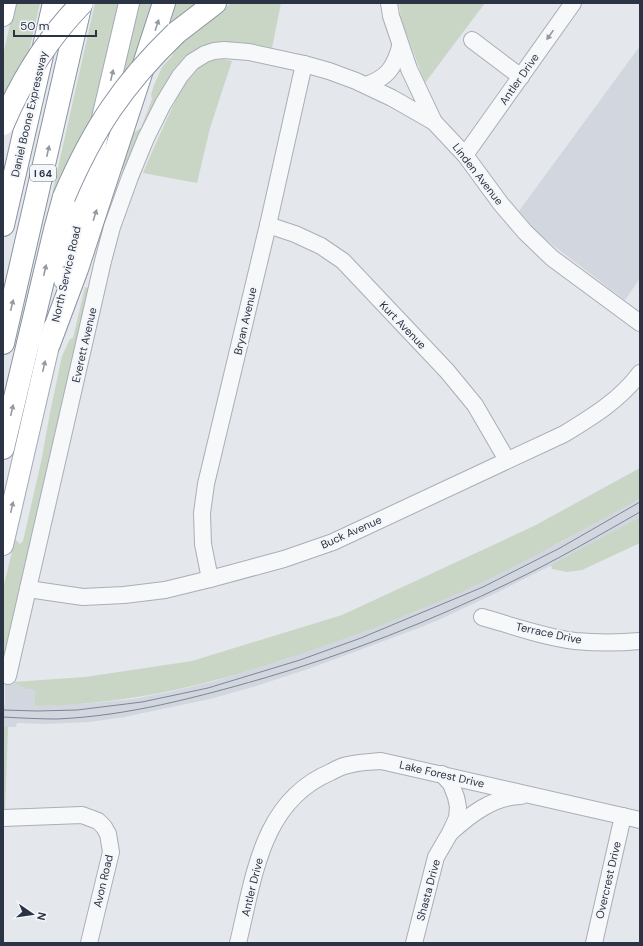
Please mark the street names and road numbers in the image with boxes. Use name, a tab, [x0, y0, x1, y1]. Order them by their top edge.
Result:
street label: Daniel Boone Expressway	[8, 50, 50, 178]
street label: Antler Drive	[496, 51, 542, 107]
street label: Linden Avenue	[450, 140, 506, 208]
road number: I 64	[30, 165, 56, 181]
street label: North Service Road	[48, 225, 84, 323]
street label: Bryan Avenue	[230, 286, 260, 356]
street label: Kurt Avenue	[377, 298, 429, 352]
street label: Everett Avenue	[69, 306, 99, 384]
street label: Buck Avenue	[318, 512, 384, 552]
street label: Terrace Drive	[515, 619, 583, 647]
street label: Lake Forest Drive	[398, 757, 486, 791]
street label: Overcrest Drive	[592, 840, 624, 920]
street label: Avon Road	[90, 853, 116, 909]
street label: Antler Drive	[238, 856, 266, 918]
street label: Shasta Drive	[413, 858, 443, 922]

